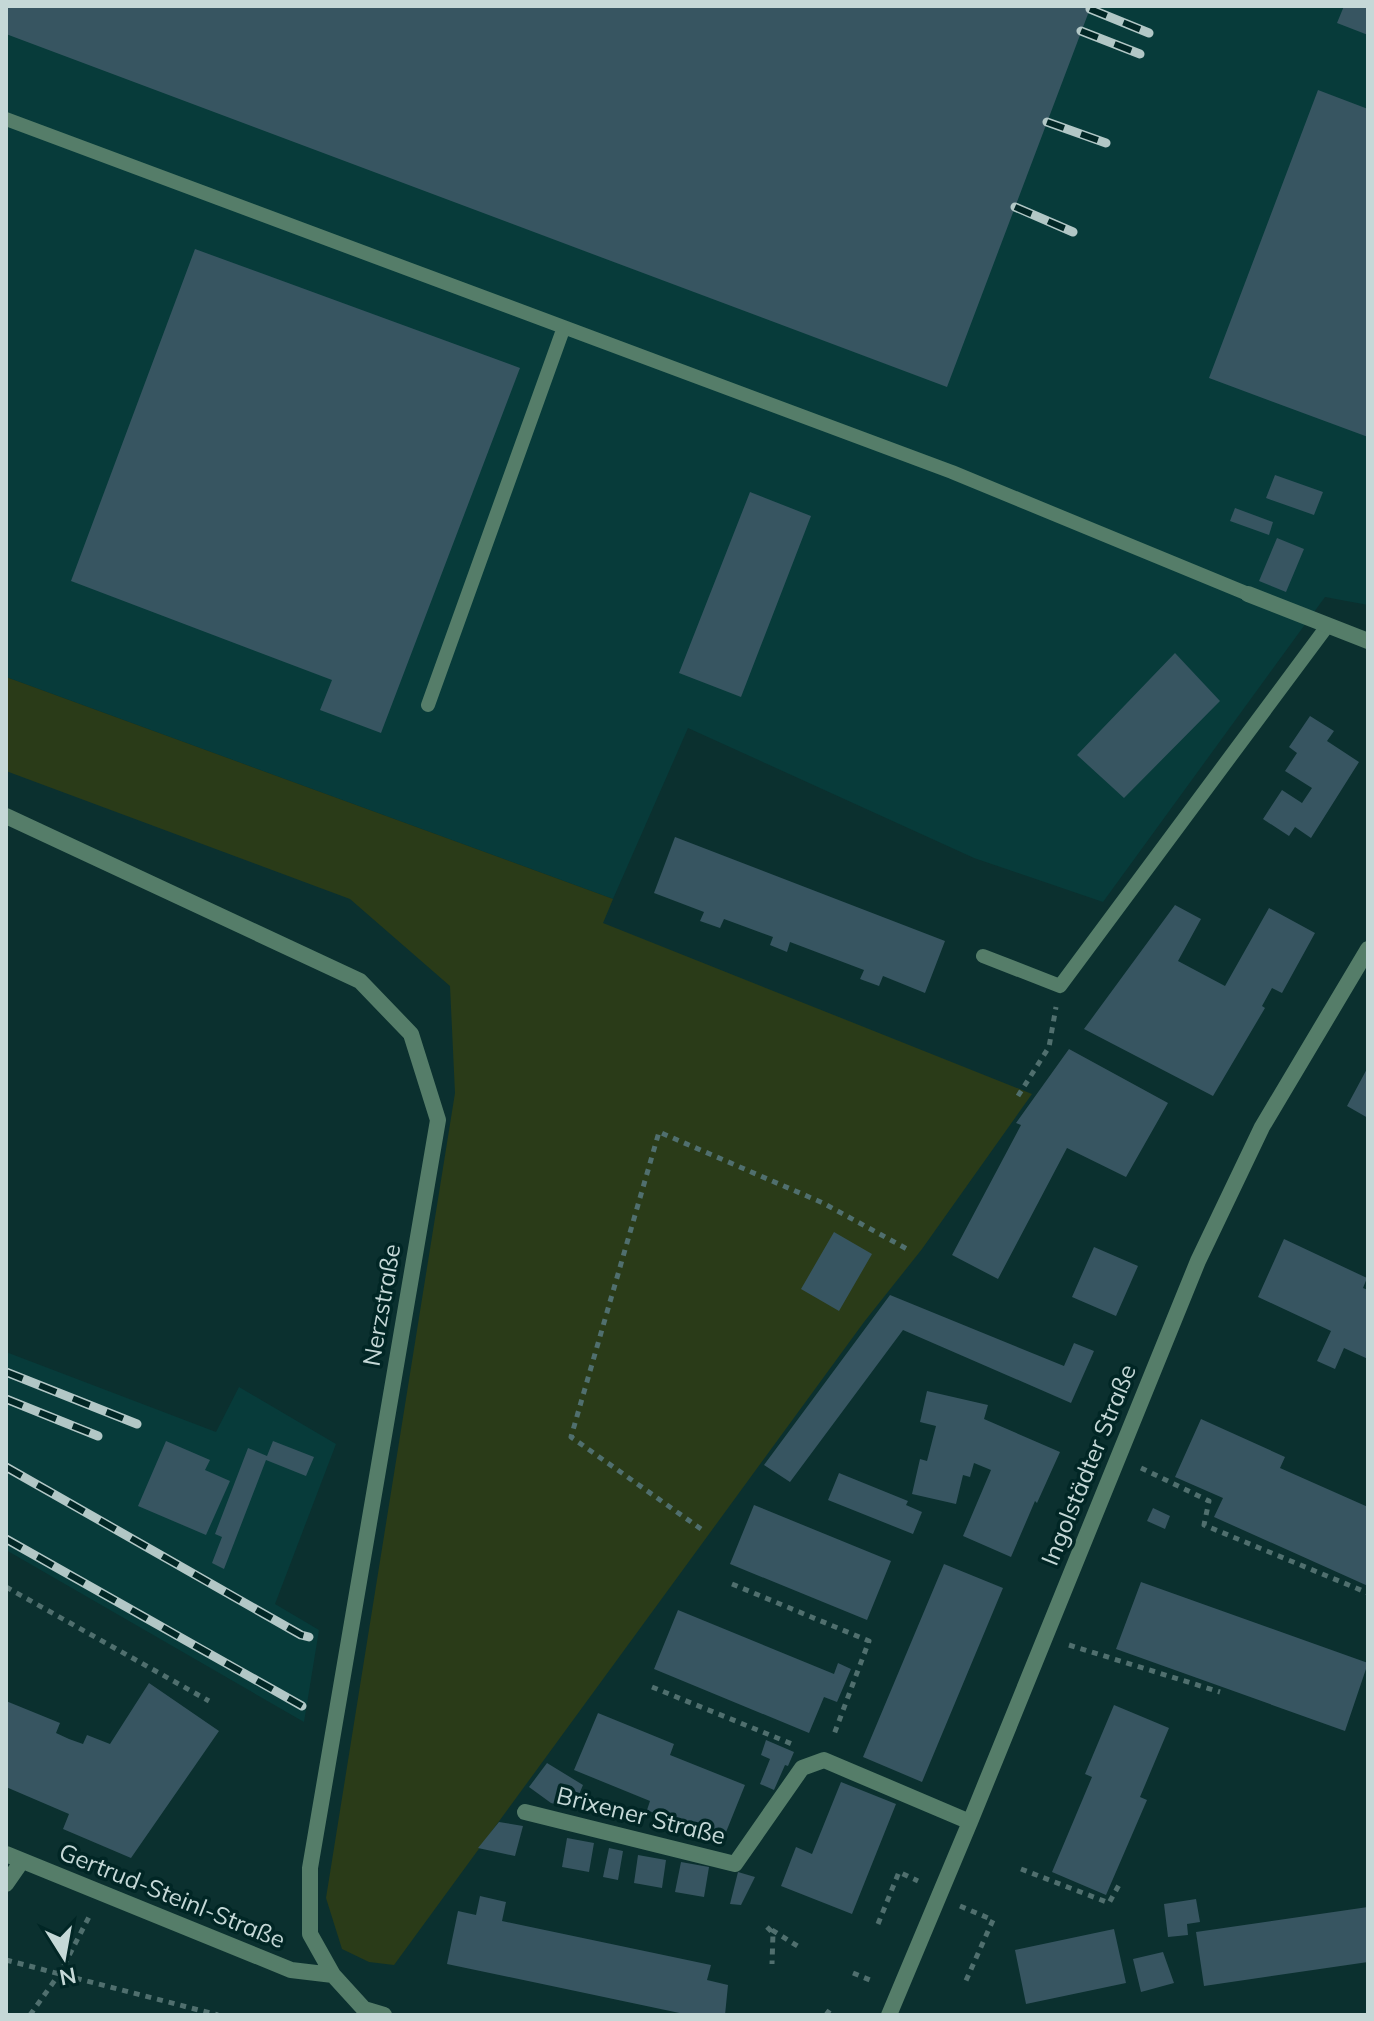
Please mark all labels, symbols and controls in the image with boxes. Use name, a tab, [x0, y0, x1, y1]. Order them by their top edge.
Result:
street label: Nerzstraße	[356, 1241, 407, 1368]
street label: Ingolstädter Straße	[1034, 1360, 1142, 1569]
street label: Brixener Straße	[554, 1780, 729, 1851]
street label: Gertrud-Steinl-Straße	[55, 1836, 290, 1954]
north arrow	[24, 1917, 104, 1997]
text: N	[57, 1961, 79, 1992]

